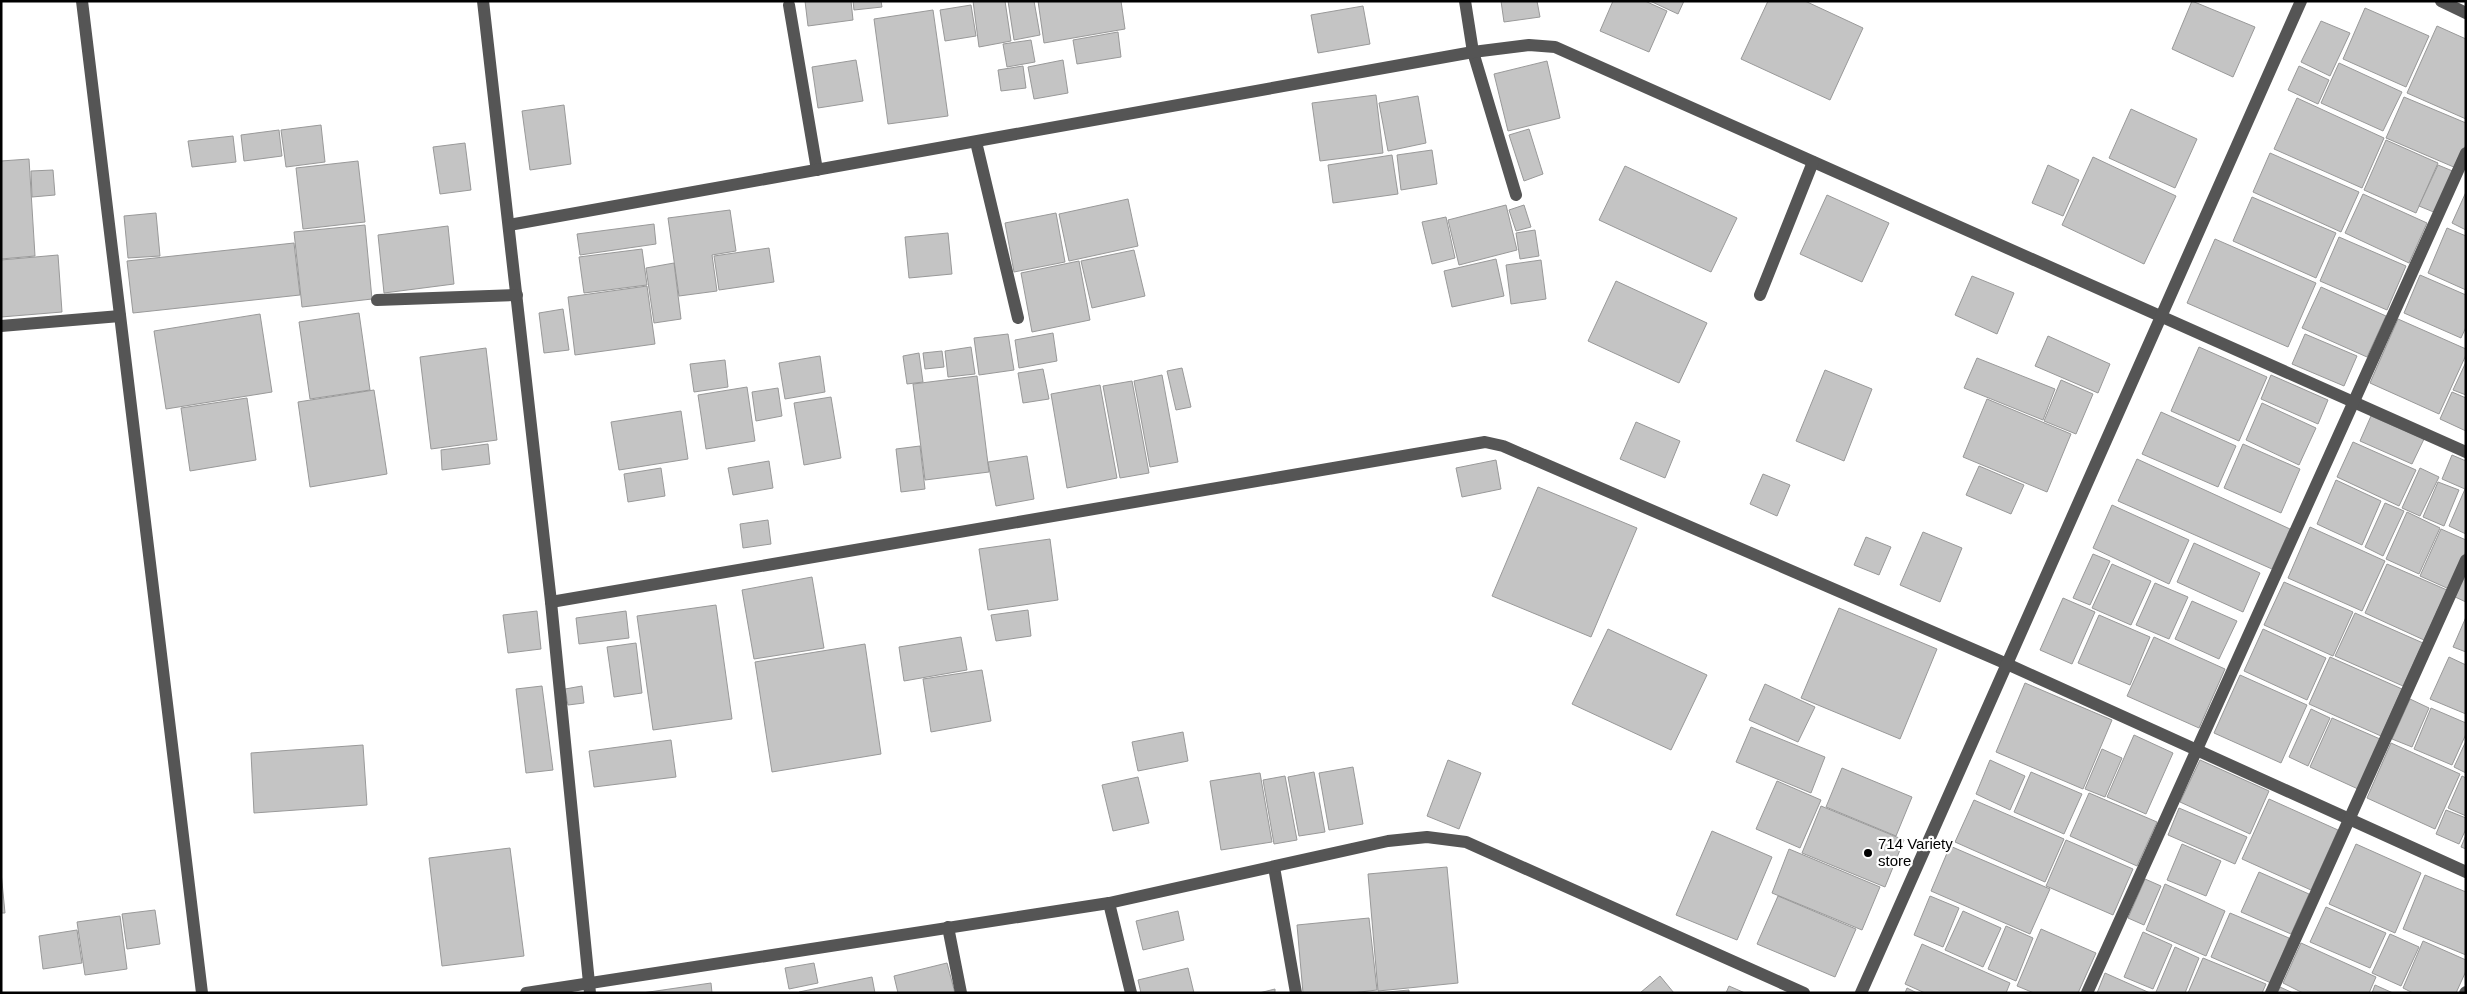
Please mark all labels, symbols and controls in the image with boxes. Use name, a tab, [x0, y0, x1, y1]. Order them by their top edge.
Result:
place label: 714 Variety store	[1878, 835, 1953, 869]
marker: 714 Variety store	[1862, 847, 1874, 859]

